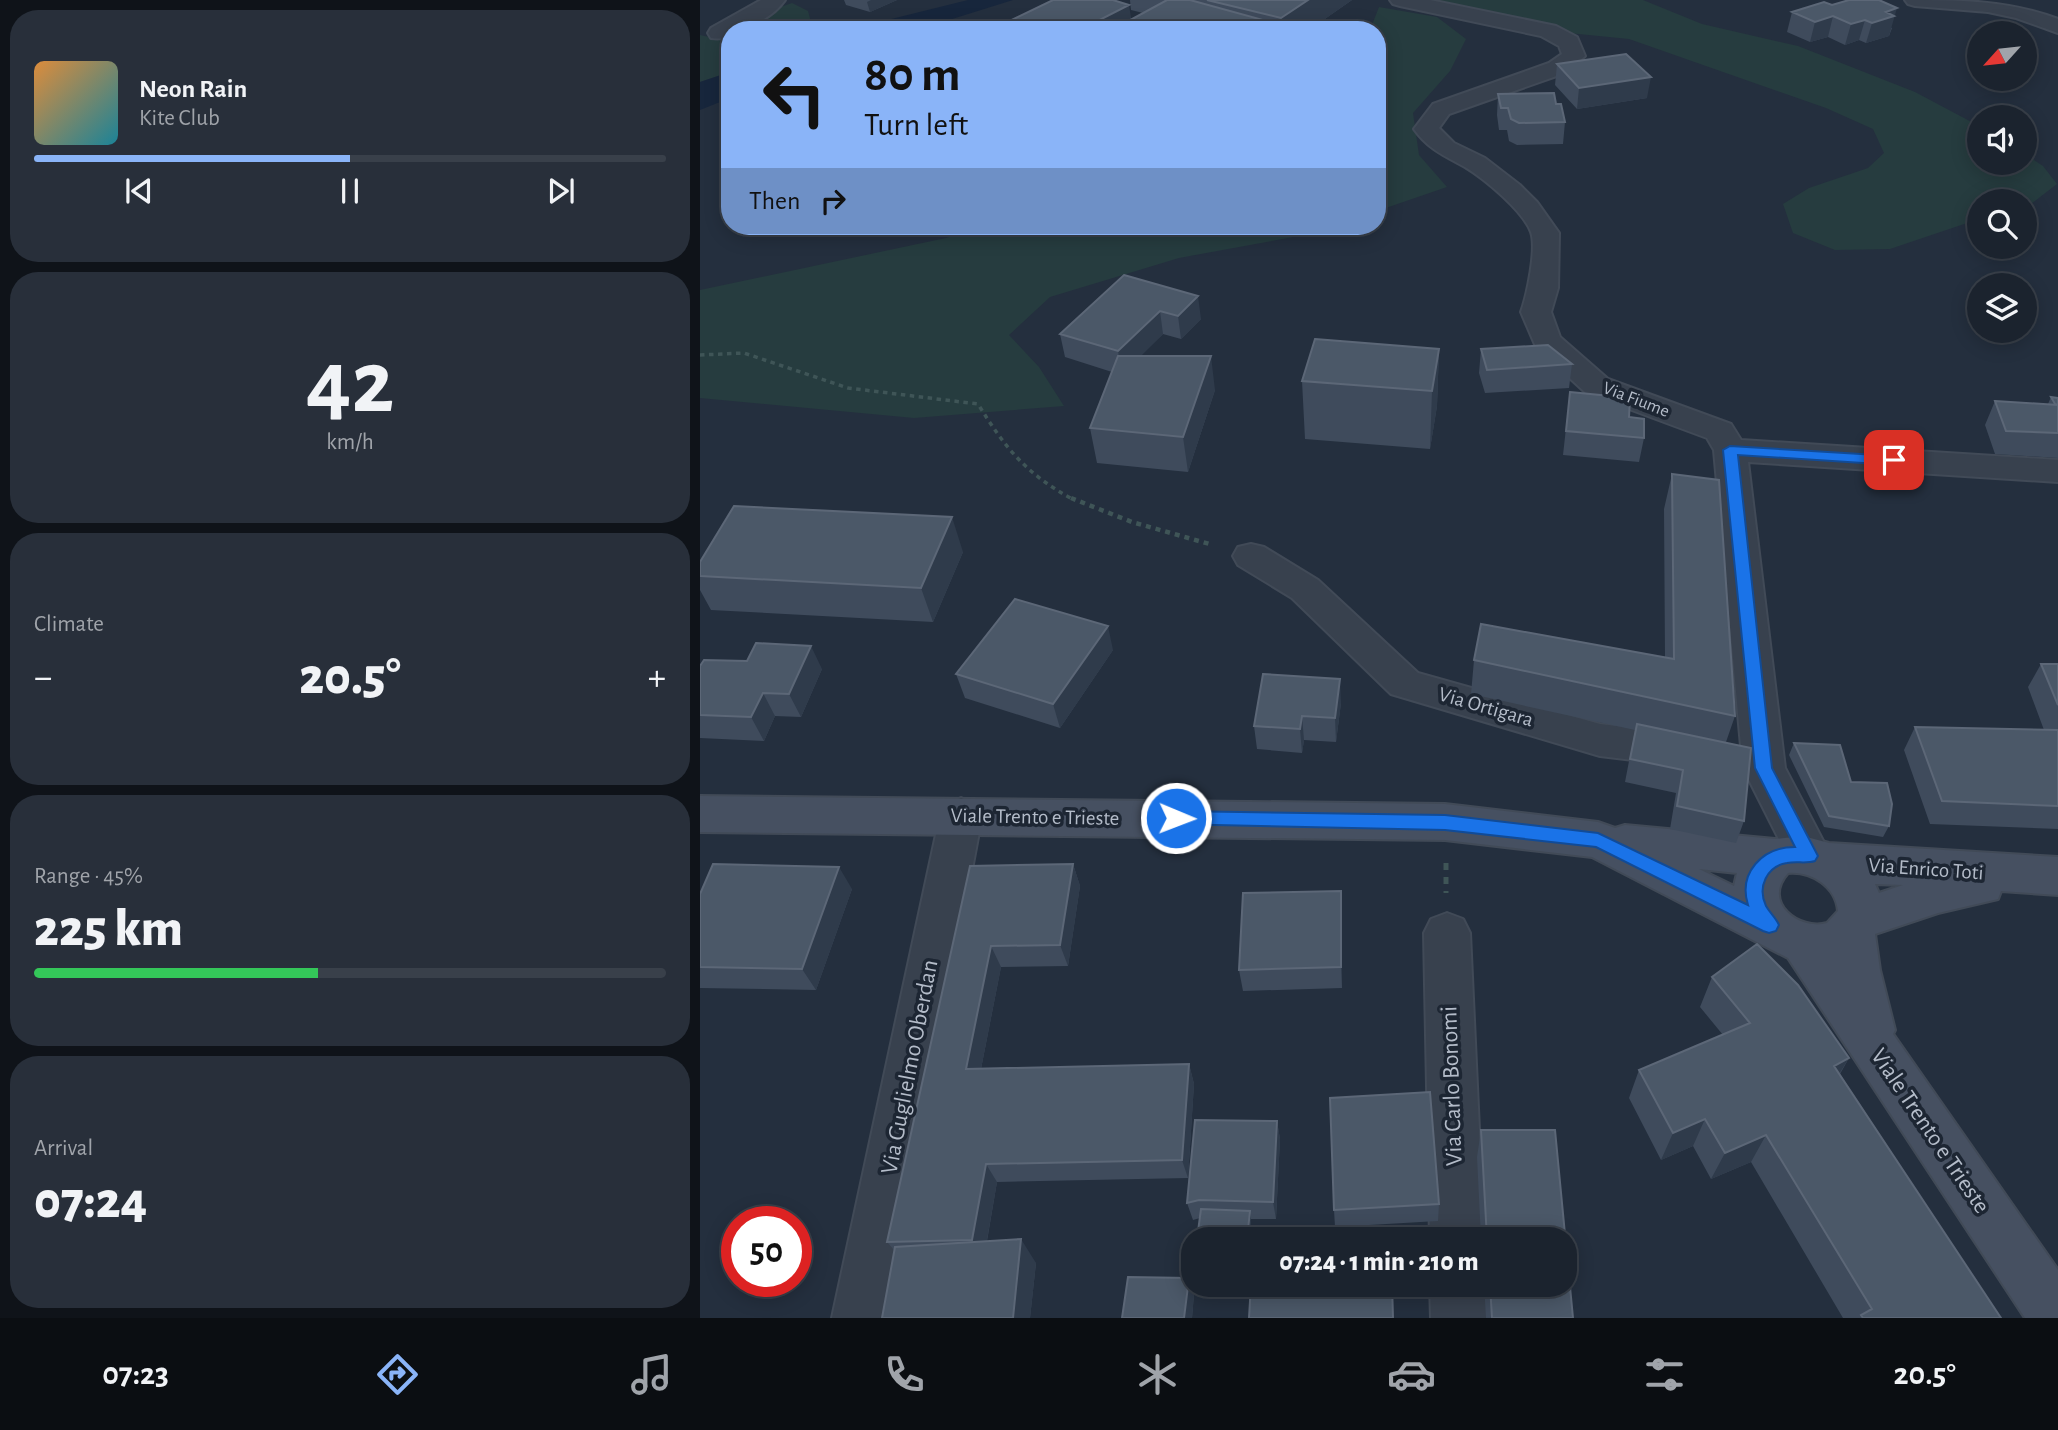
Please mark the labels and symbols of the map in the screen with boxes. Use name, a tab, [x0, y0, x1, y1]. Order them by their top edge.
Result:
north arrow	[1967, 21, 2037, 91]
street label: Via Fiume	[1600, 379, 1672, 421]
pin	[1864, 430, 1924, 490]
street label: Via Ortigara	[1436, 683, 1536, 731]
position arrow	[1139, 781, 1213, 855]
street label: Viale Trento e Trieste	[950, 805, 1120, 829]
street label: Via Enrico Toti	[1868, 855, 1984, 883]
street label: Via Guglielmo Oberdan	[877, 958, 943, 1176]
street label: Via Carlo Bonomi	[1437, 1005, 1467, 1167]
street label: Viale Trento e Trieste	[1866, 1044, 1994, 1218]
speed limit sign: 50	[721, 1206, 812, 1297]

